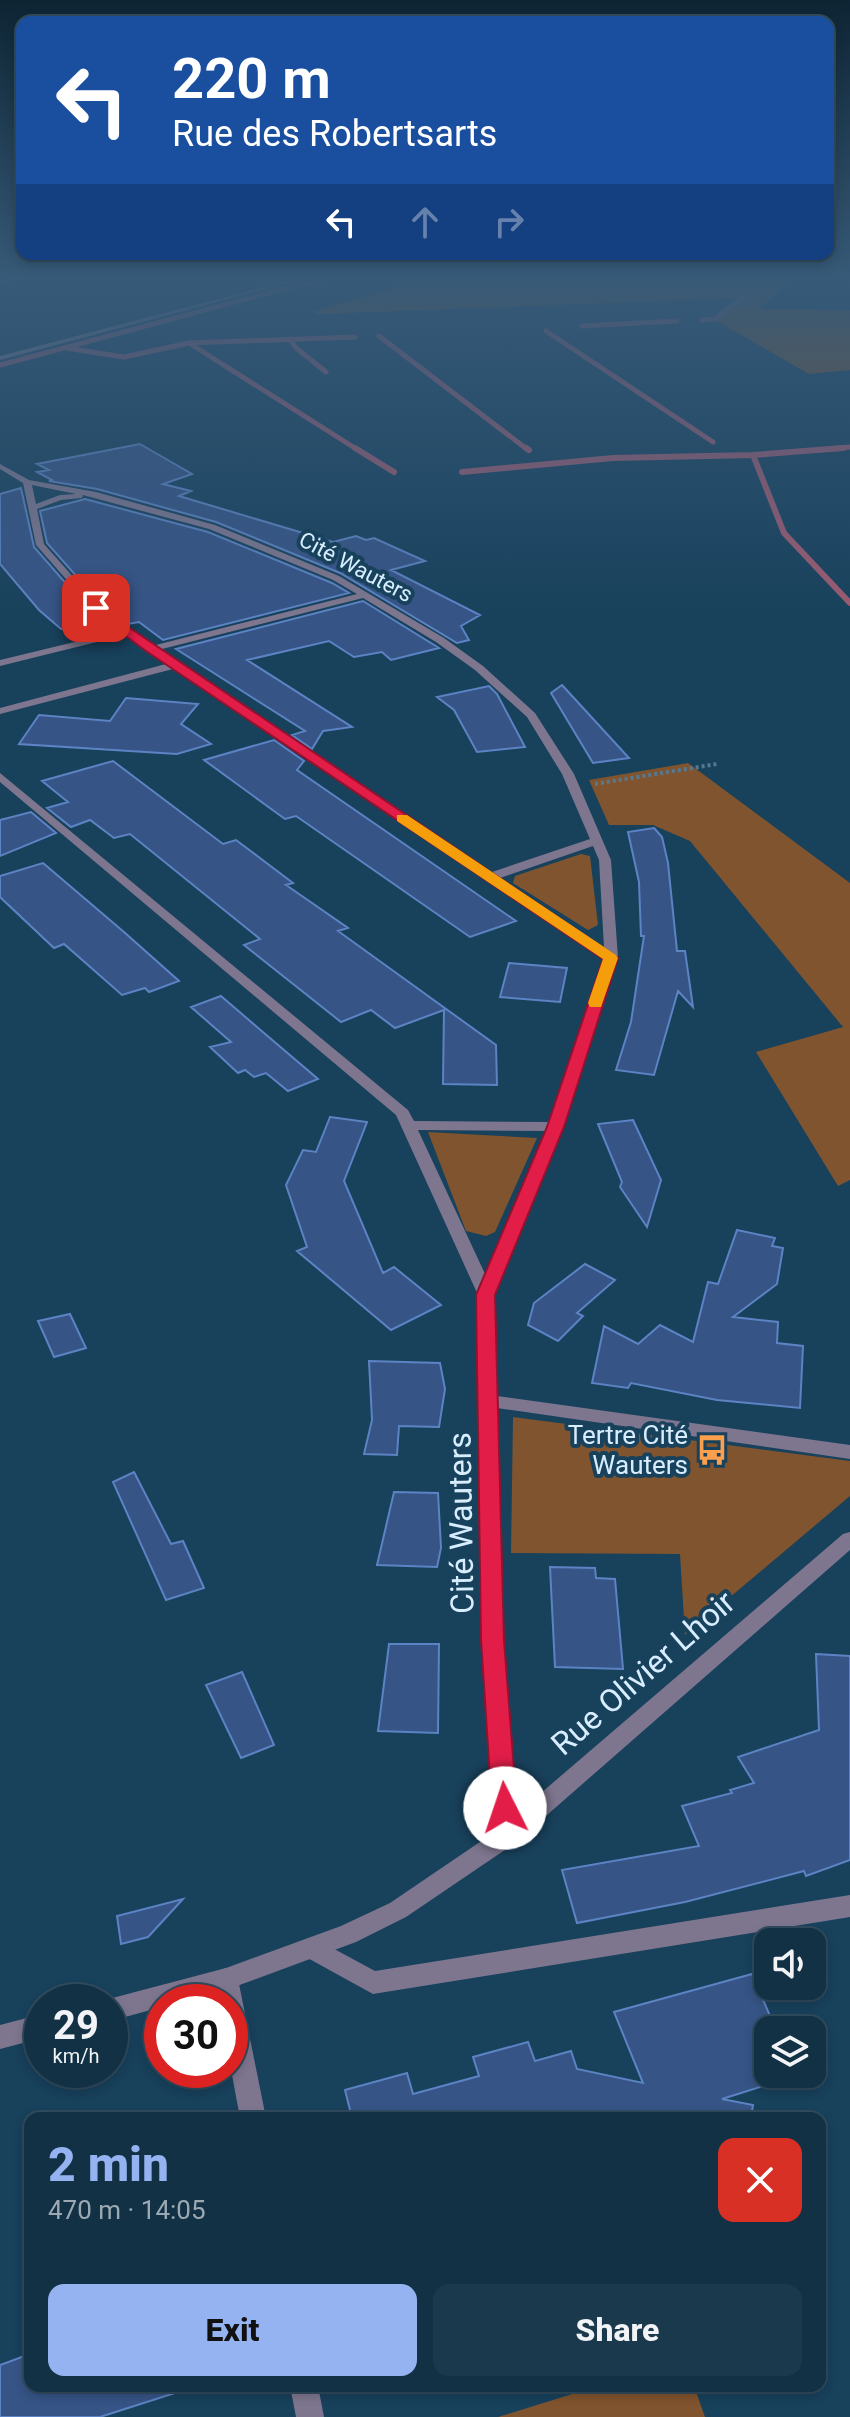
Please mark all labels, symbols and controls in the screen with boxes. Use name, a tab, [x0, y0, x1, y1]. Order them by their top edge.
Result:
text: 220 m	[172, 46, 331, 112]
icon: left	[40, 48, 144, 152]
text: Rue des Robertsarts	[172, 113, 497, 155]
icon: left	[319, 200, 363, 244]
icon: ahead	[403, 200, 447, 244]
icon: right	[487, 200, 531, 244]
street label: Cité Wauters	[295, 527, 417, 607]
pin	[62, 574, 130, 642]
icon: arrive	[74, 586, 118, 630]
place label: Tertre Cité Wauters	[568, 1420, 688, 1480]
street label: Cité Wauters	[440, 1432, 482, 1614]
bus stop icon: Tertre Cité Wauters	[695, 1433, 729, 1467]
street label: Rue Olivier Lhoir	[544, 1583, 743, 1763]
position arrow	[463, 1766, 547, 1850]
map controls	[754, 1928, 826, 2088]
button: sound	[754, 1928, 826, 2000]
speed limit sign: 30	[144, 1984, 248, 2088]
text: 29	[53, 2002, 99, 2049]
button: layers	[754, 2016, 826, 2088]
text: km/h	[53, 2044, 99, 2068]
text: 2 min	[48, 2136, 169, 2193]
button: close	[718, 2138, 802, 2222]
text: 470 m · 14:05	[48, 2195, 206, 2225]
button: Exit	[48, 2284, 417, 2376]
button: Share	[433, 2284, 802, 2376]

